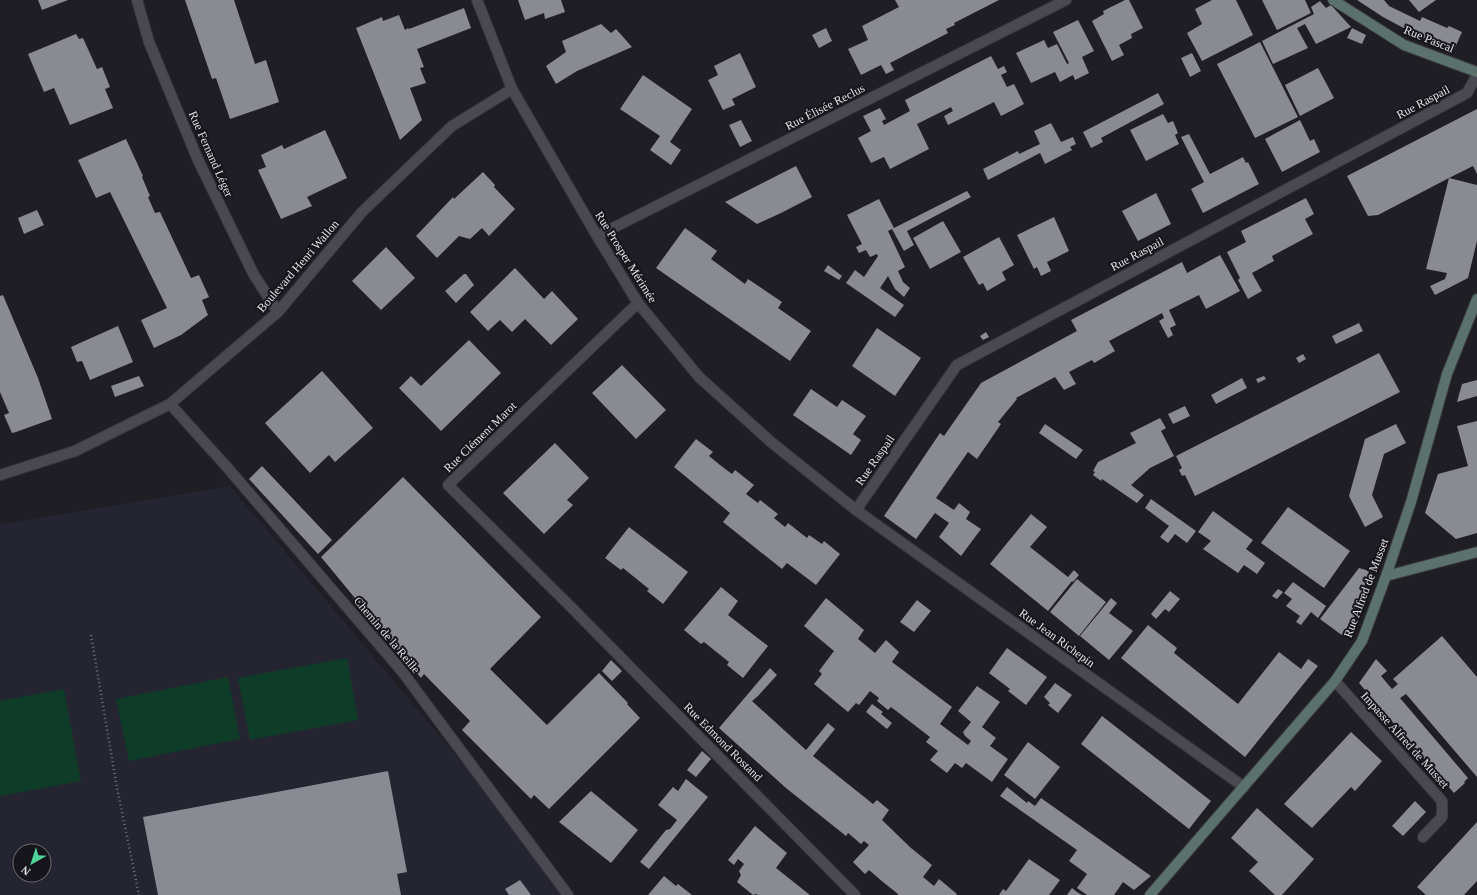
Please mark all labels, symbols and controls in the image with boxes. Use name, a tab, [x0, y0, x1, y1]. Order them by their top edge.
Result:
street label: Rue Pascal	[1402, 23, 1457, 56]
street label: Rue Élisée Reclus	[783, 81, 867, 133]
street label: Rue Raspail	[1394, 82, 1453, 122]
street label: Rue Fernand Léger	[186, 109, 236, 199]
street label: Rue Prosper Mérimée	[592, 209, 660, 305]
street label: Boulevard Henri Wallon	[254, 217, 342, 315]
street label: Rue Raspail	[1108, 234, 1167, 274]
street label: Rue Clément Marot	[441, 398, 520, 475]
street label: Rue Raspail	[853, 432, 898, 488]
street label: Rue Alfred de Musset	[1341, 536, 1392, 640]
street label: Chemin de la Reille	[351, 594, 423, 676]
street label: Rue Jean Richepin	[1016, 606, 1098, 670]
street label: Impasse Alfred de Musset	[1358, 689, 1452, 792]
street label: Rue Edmond Rostand	[681, 700, 765, 784]
north arrow	[12, 843, 52, 883]
text: N	[19, 864, 33, 878]

